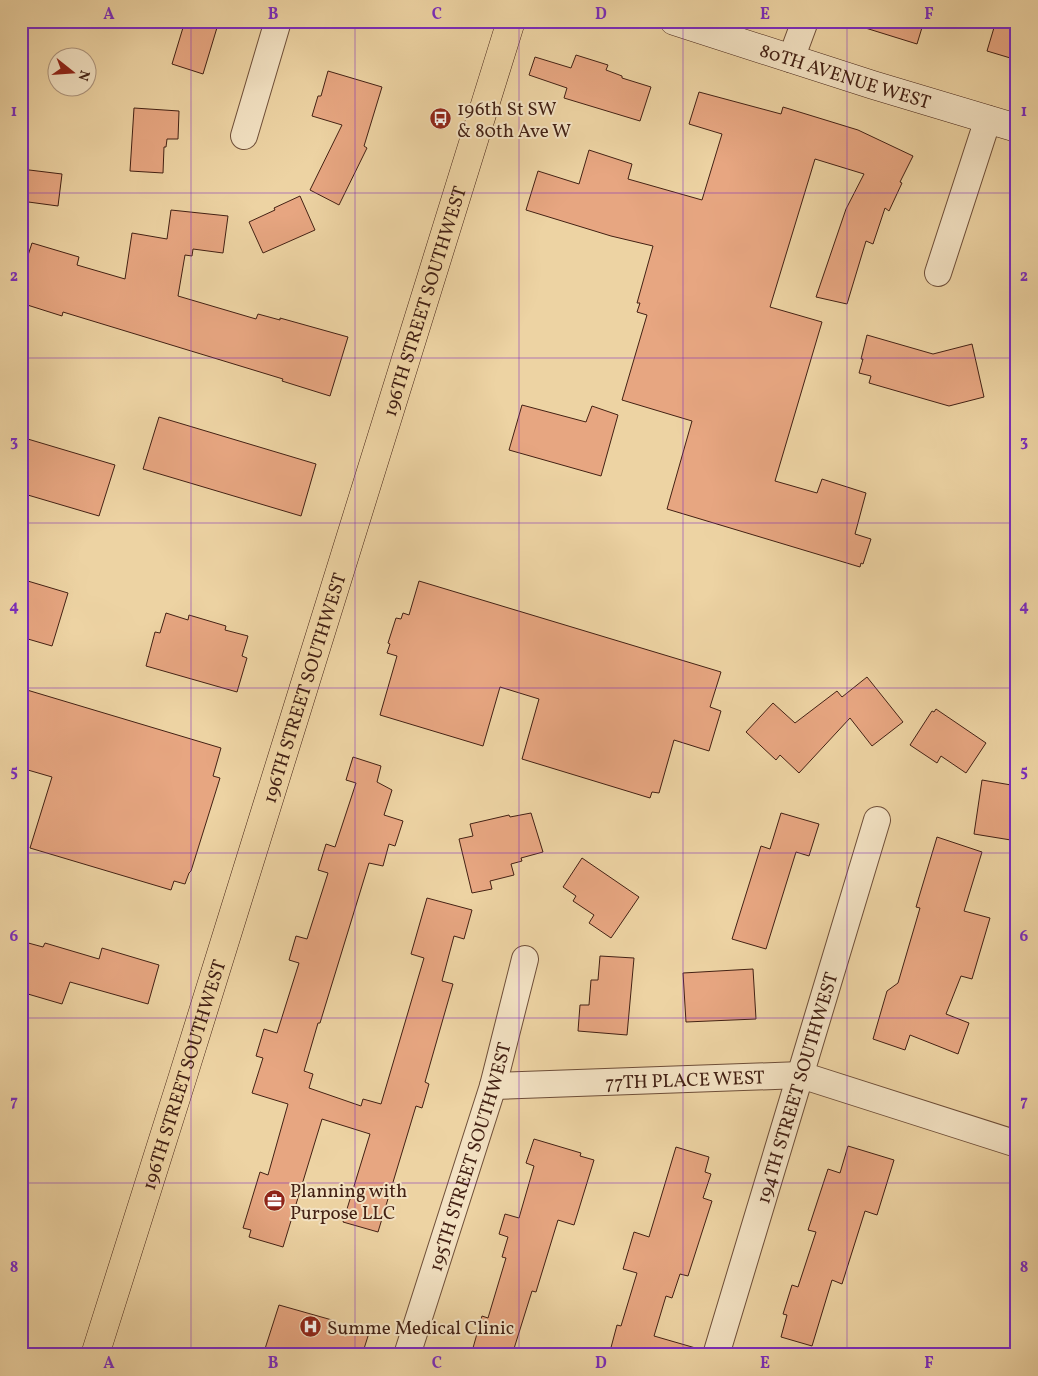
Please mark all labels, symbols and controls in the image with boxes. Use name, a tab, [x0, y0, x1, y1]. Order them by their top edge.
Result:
text: A	[103, 4, 115, 26]
text: B	[268, 4, 279, 26]
text: C	[432, 4, 442, 26]
text: D	[595, 4, 607, 26]
text: E	[760, 4, 770, 26]
text: F	[924, 4, 934, 26]
street label: 80TH AVENUE WEST	[756, 38, 933, 116]
north arrow	[48, 48, 98, 98]
text: N	[72, 68, 94, 83]
place label: 196th St SW & 80th Ave W	[457, 97, 571, 145]
text: 1	[11, 101, 17, 123]
text: 1	[1021, 101, 1027, 123]
bus stop icon: 196th St SW & 80th Ave W	[429, 107, 453, 131]
street label: 196TH STREET SOUTHWEST	[378, 183, 474, 420]
text: 2	[10, 266, 18, 288]
text: 2	[1020, 266, 1028, 288]
text: 3	[10, 431, 18, 453]
text: 3	[1020, 431, 1028, 453]
street label: 196TH STREET SOUTHWEST	[258, 570, 354, 807]
text: 4	[9, 596, 19, 618]
text: 4	[1019, 596, 1029, 618]
text: 5	[10, 761, 18, 783]
text: 5	[1020, 761, 1028, 783]
text: 6	[10, 926, 19, 948]
text: 6	[1020, 926, 1029, 948]
street label: 196TH STREET SOUTHWEST	[137, 957, 233, 1194]
street label: 194TH STREET SOUTHWEST	[751, 969, 845, 1207]
street label: 195TH STREET SOUTHWEST	[424, 1040, 519, 1275]
street label: 77TH PLACE WEST	[605, 1065, 765, 1097]
text: 7	[10, 1091, 18, 1113]
text: 7	[1020, 1091, 1028, 1113]
place label: Planning with Purpose LLC	[290, 1179, 407, 1227]
office icon: Planning with Purpose LLC	[262, 1189, 286, 1213]
text: 8	[10, 1257, 18, 1279]
text: 8	[1020, 1257, 1028, 1279]
hospital icon: Summe Medical Clinic	[299, 1315, 323, 1339]
place label: Summe Medical Clinic	[327, 1316, 514, 1342]
text: A	[103, 1353, 115, 1375]
text: B	[268, 1353, 279, 1375]
text: C	[432, 1353, 442, 1375]
text: D	[595, 1353, 607, 1375]
text: E	[760, 1353, 770, 1375]
text: F	[924, 1353, 934, 1375]

